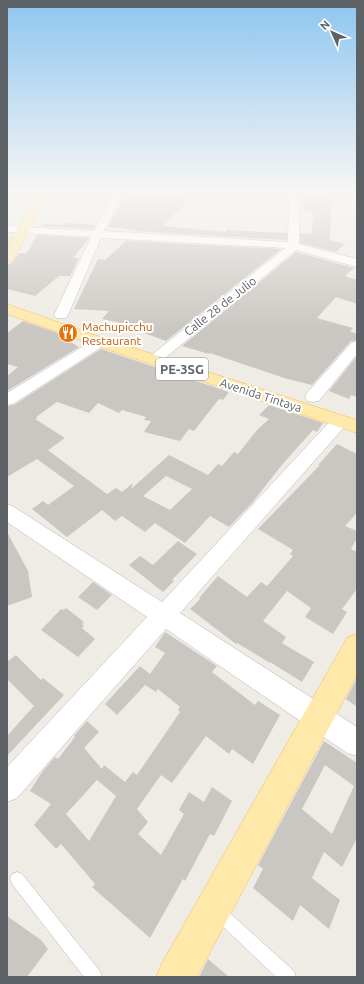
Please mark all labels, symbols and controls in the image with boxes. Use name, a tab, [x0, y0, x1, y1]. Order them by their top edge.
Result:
north arrow	[312, 12, 352, 52]
text: N	[318, 18, 332, 32]
street label: Calle 28 de Julio	[181, 274, 259, 338]
place label: Machupicchu Restaurant	[82, 320, 153, 347]
restaurant icon: Machupicchu Restaurant	[57, 322, 79, 344]
road number: PE-3SG	[156, 358, 208, 380]
street label: Avenida Tintaya	[218, 376, 304, 414]

